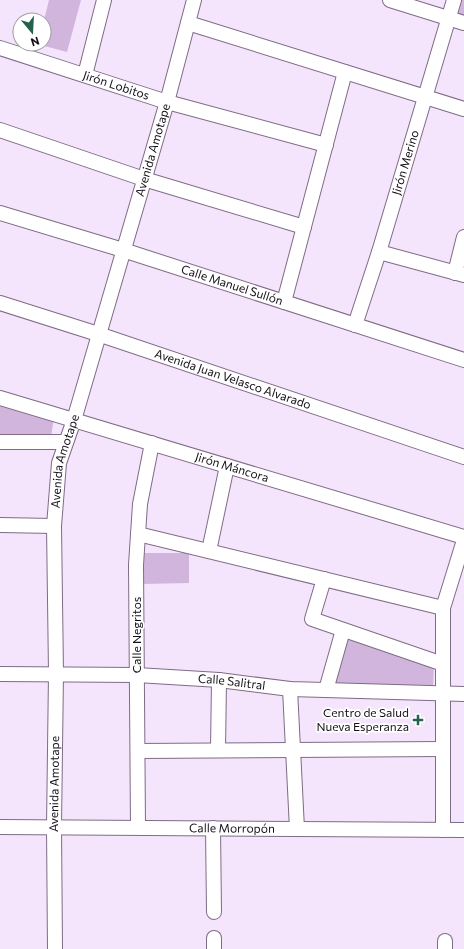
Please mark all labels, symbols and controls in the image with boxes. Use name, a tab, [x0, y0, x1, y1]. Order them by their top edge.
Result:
north arrow	[12, 12, 52, 52]
text: N	[29, 35, 41, 49]
street label: Jirón Lobitos	[81, 67, 151, 102]
street label: Avenida Amotape	[132, 102, 172, 198]
street label: Jirón Merino	[388, 128, 421, 197]
street label: Calle Manuel Sullón	[180, 261, 285, 307]
street label: Avenida Juan Velasco Alvarado	[153, 346, 313, 411]
street label: Avenida Amotape	[47, 413, 81, 509]
street label: Jirón Máncora	[193, 449, 271, 484]
street label: Calle Negritos	[129, 597, 143, 673]
street label: Calle Salitral	[198, 671, 266, 692]
place label: Centro de Salud Nueva Esperanza	[316, 705, 409, 733]
marker: Centro de Salud Nueva Esperanza	[412, 714, 424, 726]
street label: Avenida Amotape	[46, 736, 61, 832]
street label: Calle Morropón	[189, 820, 275, 835]

